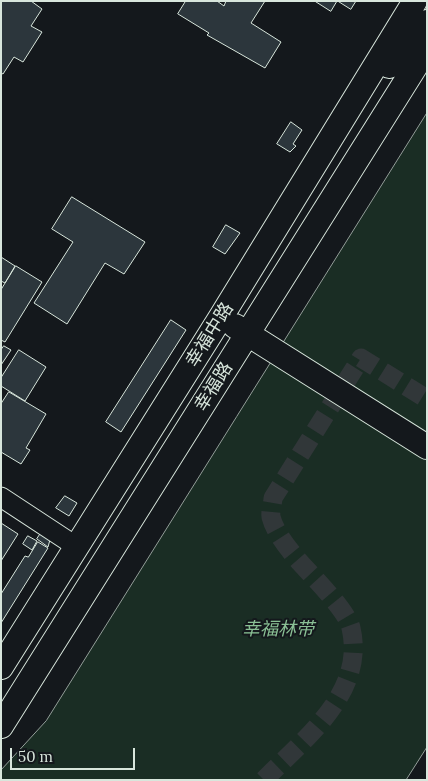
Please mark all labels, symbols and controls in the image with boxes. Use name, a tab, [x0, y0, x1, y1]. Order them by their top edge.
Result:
street label: 幸福中路	[182, 299, 238, 371]
street label: 幸福路	[191, 358, 237, 416]
park label: 幸福林带	[242, 619, 314, 641]
scale bar	[12, 738, 138, 770]
text: 50 m	[18, 747, 53, 766]

